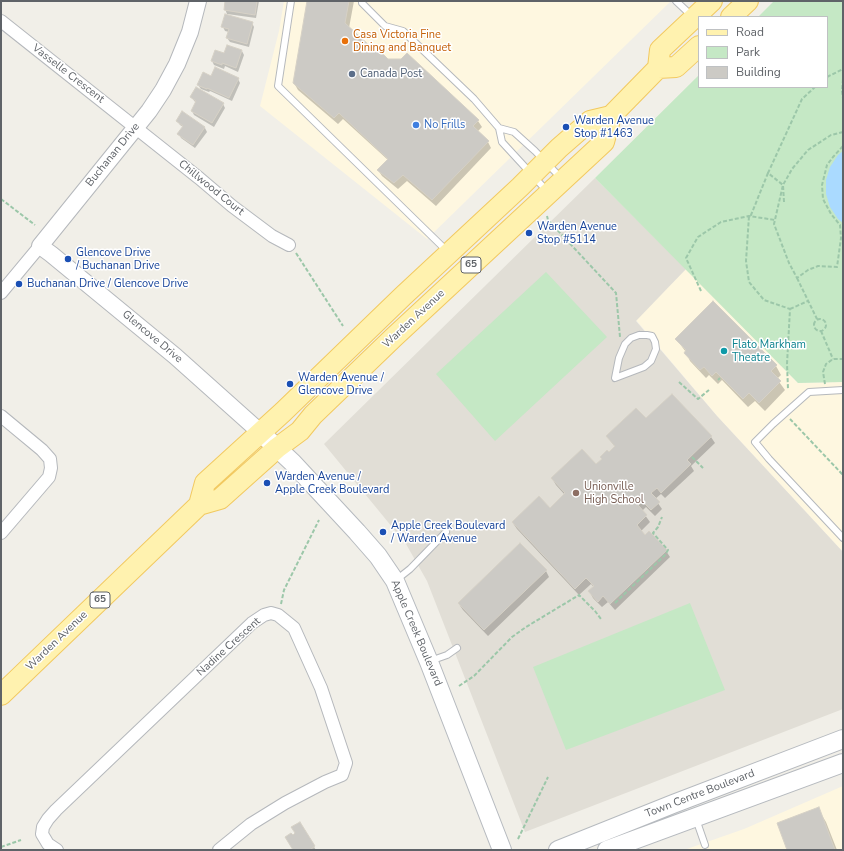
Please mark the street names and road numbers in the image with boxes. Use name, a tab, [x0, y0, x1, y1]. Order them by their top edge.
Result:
street label: Vasselle Crescent	[29, 42, 107, 106]
street label: Buchanan Drive	[83, 121, 143, 189]
street label: Chillwood Court	[176, 158, 246, 218]
road number: 65	[461, 257, 481, 273]
street label: Warden Avenue	[380, 287, 448, 351]
street label: Glencove Drive	[119, 308, 185, 366]
street label: Apple Creek Boulevard	[388, 578, 444, 688]
road number: 65	[90, 592, 110, 608]
street label: Warden Avenue	[24, 608, 90, 674]
street label: Nadine Crescent	[194, 615, 264, 679]
street label: Town Centre Boulevard	[643, 767, 757, 821]

